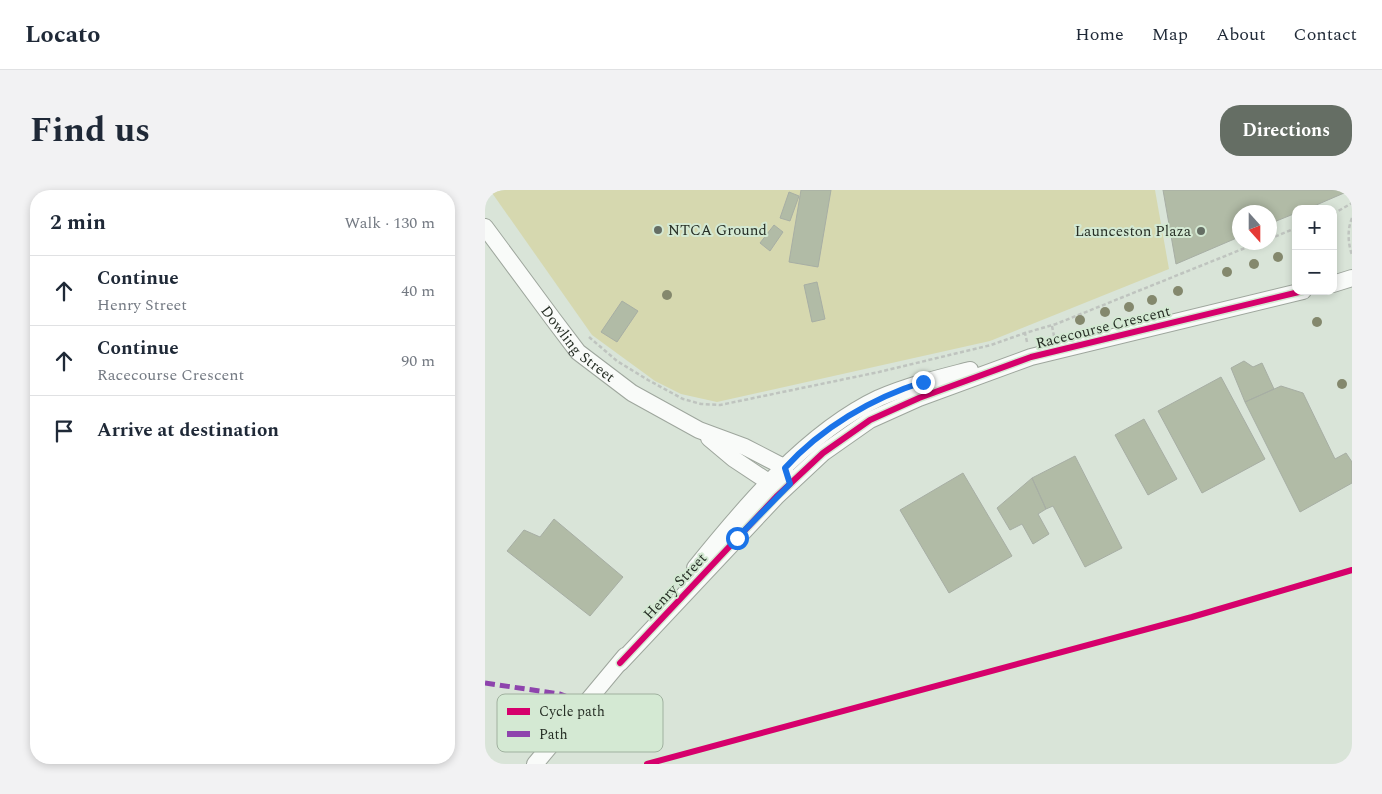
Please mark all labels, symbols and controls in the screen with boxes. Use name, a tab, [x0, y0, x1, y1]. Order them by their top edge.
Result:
text: Locato	[25, 17, 100, 53]
text: Home	[1075, 21, 1124, 48]
text: Map	[1152, 21, 1188, 48]
text: About	[1216, 21, 1266, 48]
text: Contact	[1294, 21, 1357, 48]
text: Find us	[30, 104, 150, 157]
button: Directions	[1220, 105, 1352, 156]
north arrow	[1232, 205, 1277, 250]
map controls	[1292, 205, 1337, 295]
button: +	[1292, 205, 1337, 250]
text: 2 min	[50, 207, 106, 239]
text: Walk · 130 m	[344, 211, 435, 235]
place label: NTCA Ground	[668, 219, 767, 242]
place label: Launceston Plaza	[1075, 220, 1192, 243]
marker: NTCA Ground	[652, 224, 664, 236]
marker: Launceston Plaza	[1195, 225, 1207, 237]
button: −	[1292, 250, 1337, 295]
text: Continue	[97, 264, 179, 293]
icon: ahead	[50, 277, 78, 305]
text: 40 m	[401, 279, 435, 303]
text: Henry Street	[97, 293, 187, 317]
street label: Racecourse Crescent	[1033, 300, 1173, 355]
street label: Dowling Street	[535, 301, 620, 388]
text: Continue	[97, 334, 179, 363]
icon: ahead	[50, 347, 78, 375]
text: 90 m	[401, 349, 435, 373]
text: Racecourse Crescent	[97, 363, 244, 387]
route end	[912, 371, 935, 394]
text: Arrive at destination	[97, 416, 279, 445]
icon: arrive	[50, 417, 78, 445]
route start	[726, 527, 749, 550]
street label: Henry Street	[638, 548, 713, 625]
legend	[497, 694, 663, 752]
text: Cycle path	[539, 701, 605, 722]
text: Path	[539, 724, 568, 745]

